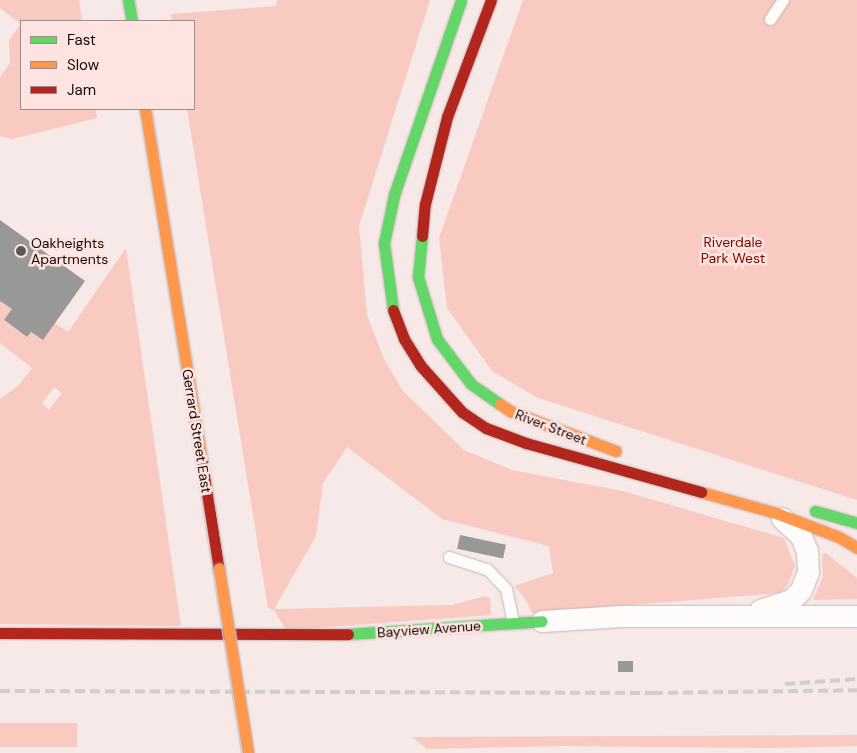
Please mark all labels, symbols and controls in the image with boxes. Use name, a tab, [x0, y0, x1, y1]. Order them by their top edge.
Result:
legend	[20, 20, 195, 110]
text: Fast	[67, 30, 96, 50]
text: Slow	[67, 55, 99, 75]
text: Jam	[67, 80, 96, 100]
park label: Riverdale Park West	[701, 234, 765, 266]
place label: Oakheights Apartments	[31, 235, 108, 268]
marker: Oakheights Apartments	[15, 245, 27, 257]
street label: Gerrard Street East	[179, 368, 215, 494]
street label: River Street	[513, 406, 589, 448]
street label: Bayview Avenue	[377, 617, 481, 641]

